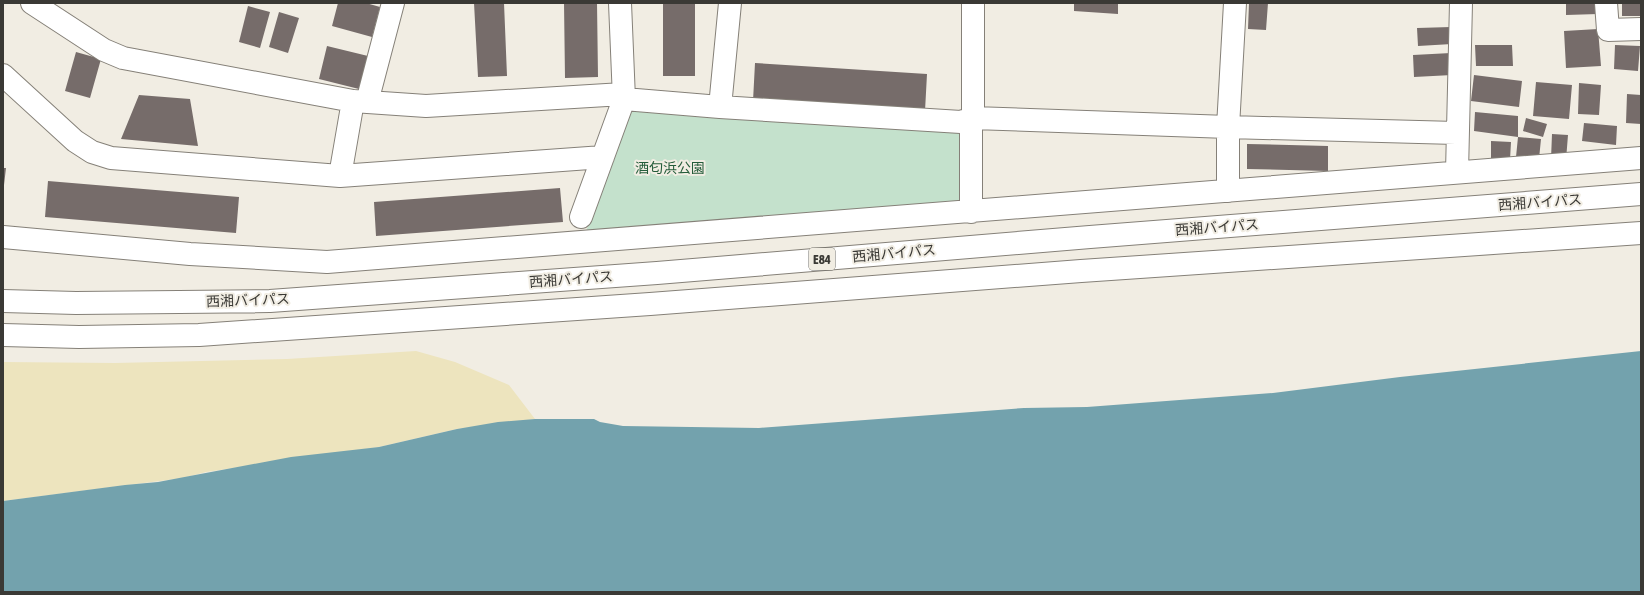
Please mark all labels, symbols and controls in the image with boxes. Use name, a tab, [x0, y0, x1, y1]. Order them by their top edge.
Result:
park label: 酒匂浜公園	[635, 160, 705, 176]
street label: 西湘バイパス	[1498, 191, 1582, 213]
street label: 西湘バイパス	[1175, 216, 1259, 238]
street label: 西湘バイパス	[852, 241, 936, 265]
road number: E84	[809, 248, 835, 270]
street label: 西湘バイパス	[529, 268, 613, 290]
street label: 西湘バイパス	[206, 291, 290, 309]

